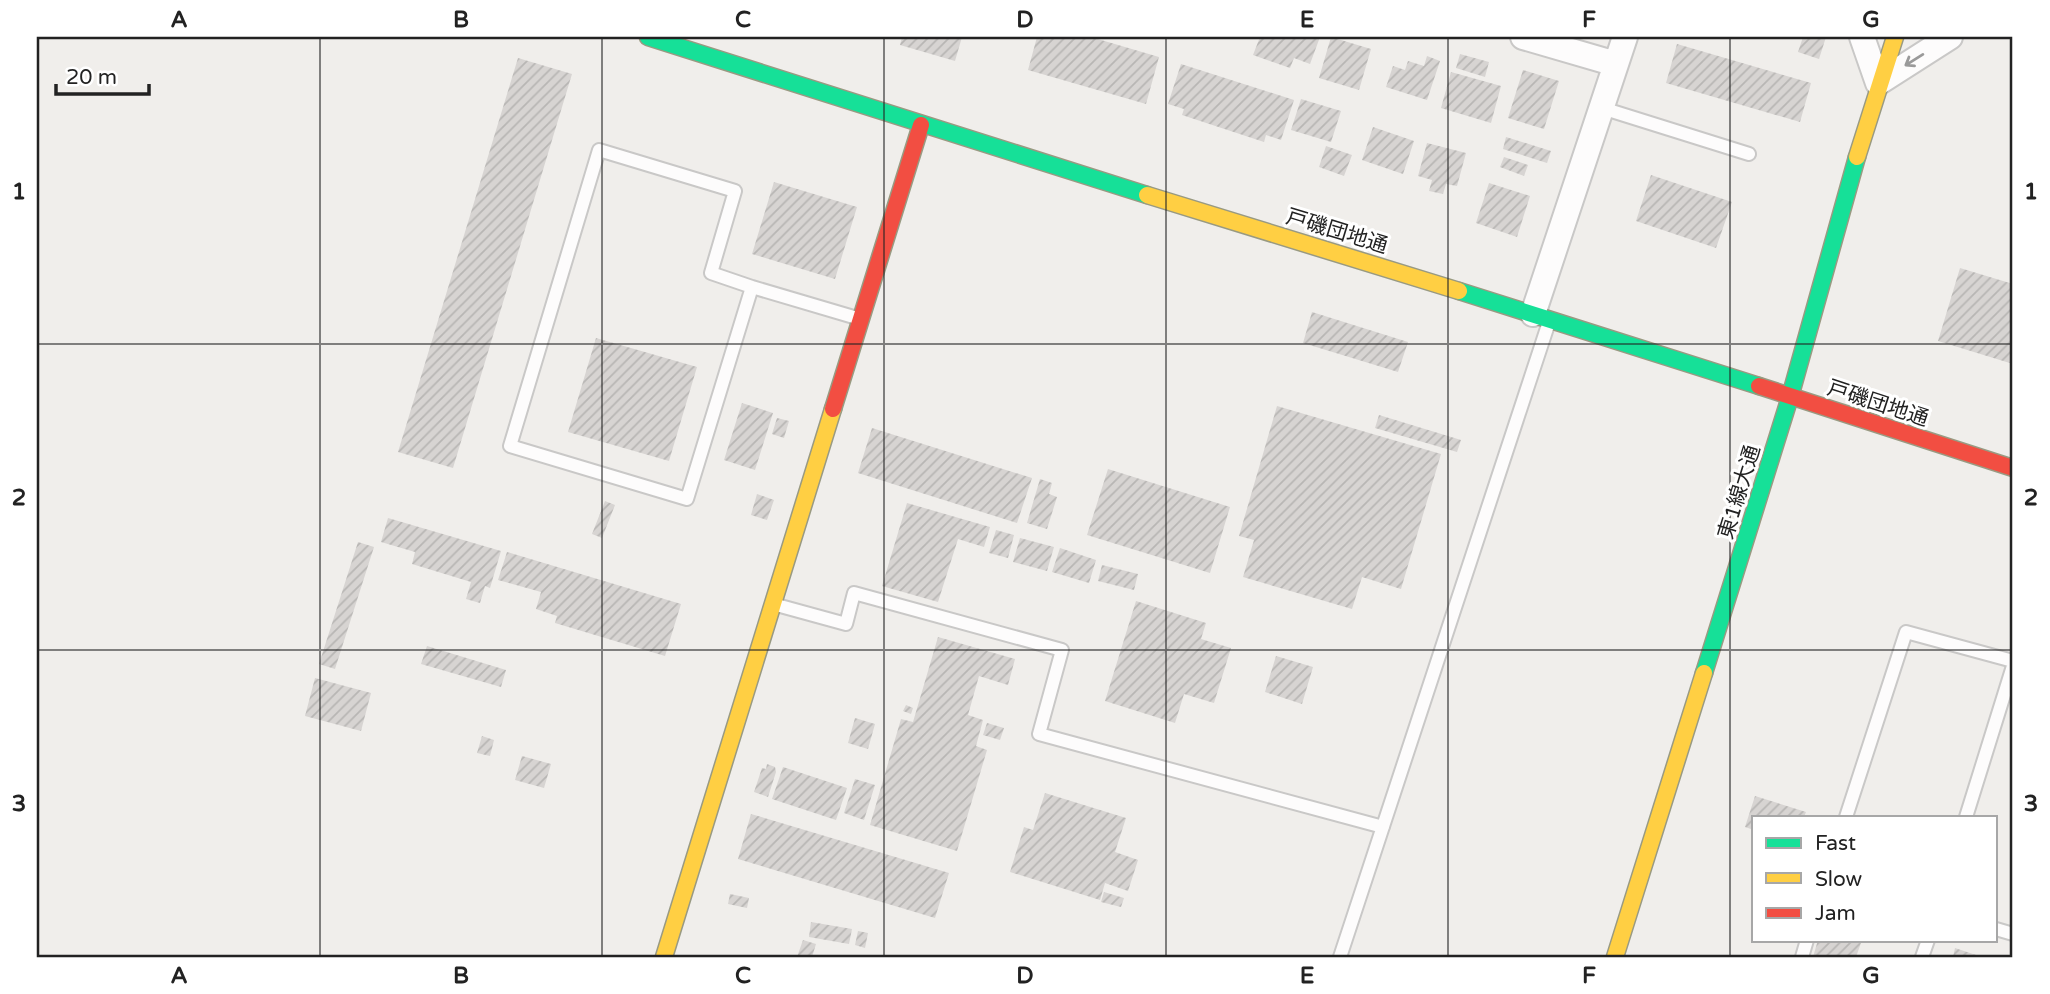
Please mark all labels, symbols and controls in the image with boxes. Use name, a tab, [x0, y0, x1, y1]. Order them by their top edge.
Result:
text: A	[170, 6, 188, 34]
text: B	[453, 6, 469, 34]
text: C	[735, 6, 751, 34]
text: D	[1016, 6, 1034, 34]
text: E	[1300, 6, 1314, 34]
text: F	[1582, 6, 1596, 34]
text: G	[1862, 6, 1880, 34]
scale bar	[56, 52, 149, 96]
one-way arrow	[1905, 53, 1925, 67]
text: 20 m	[66, 65, 117, 90]
text: 1	[12, 178, 26, 206]
text: 1	[2024, 178, 2038, 206]
street label: 戸磯団地通	[1283, 204, 1391, 259]
street label: 戸磯団地通	[1824, 375, 1932, 432]
street label: 東1線大通	[1713, 442, 1766, 542]
text: 2	[12, 484, 26, 512]
text: 2	[2024, 484, 2038, 512]
text: 3	[12, 790, 26, 818]
text: 3	[2024, 790, 2038, 818]
legend	[1752, 816, 1997, 942]
text: Fast	[1815, 831, 1856, 856]
text: Slow	[1815, 867, 1863, 892]
text: Jam	[1815, 901, 1856, 926]
text: A	[170, 962, 188, 990]
text: B	[453, 962, 469, 990]
text: C	[735, 962, 751, 990]
text: D	[1016, 962, 1034, 990]
text: E	[1300, 962, 1314, 990]
text: F	[1582, 962, 1596, 990]
text: G	[1862, 962, 1880, 990]

